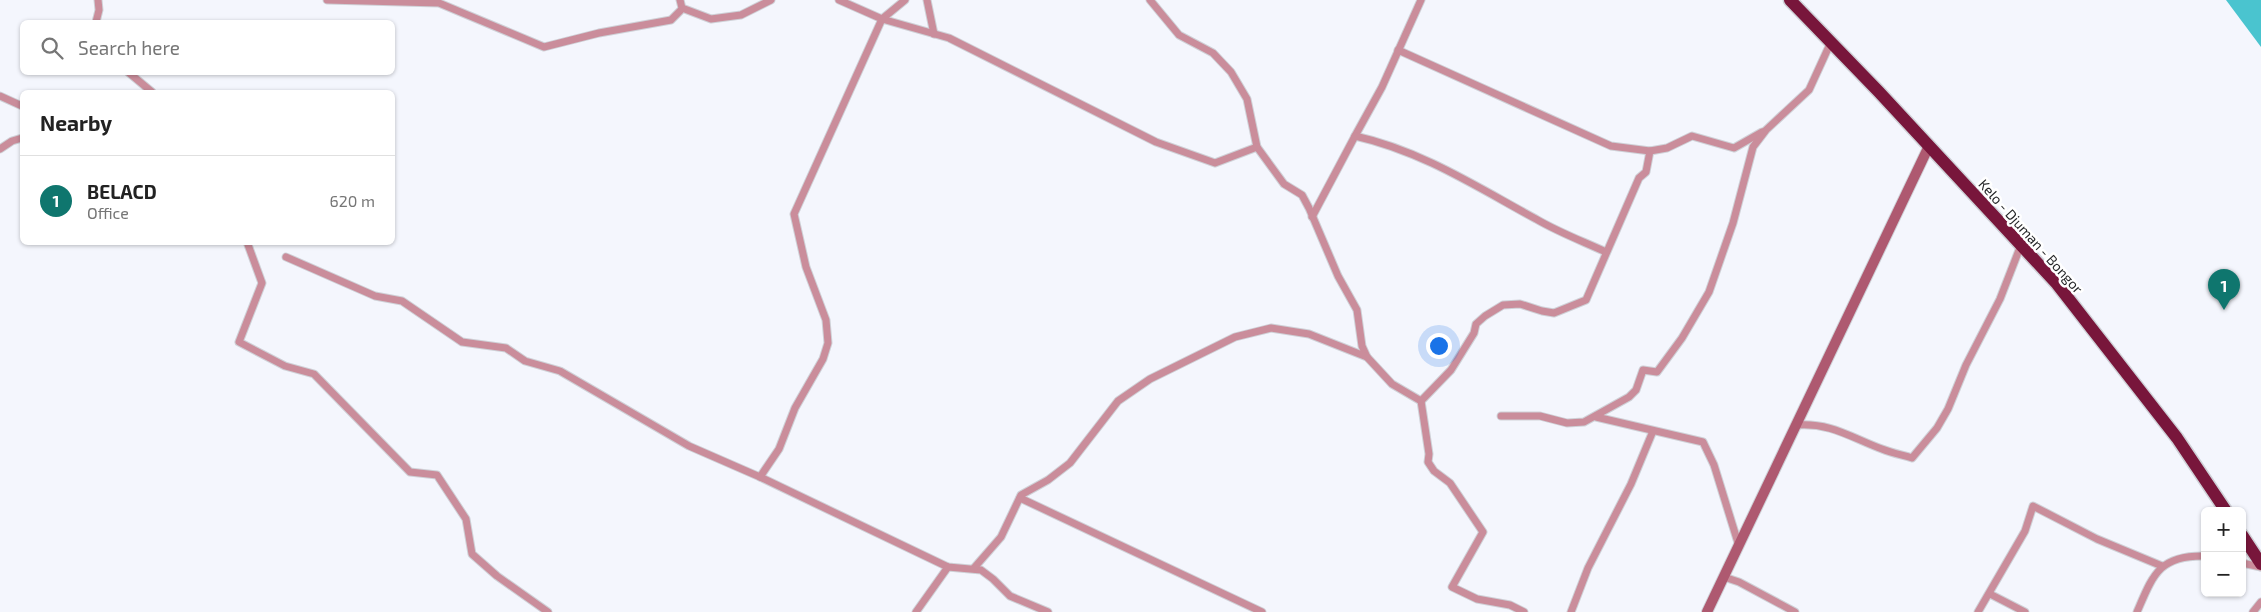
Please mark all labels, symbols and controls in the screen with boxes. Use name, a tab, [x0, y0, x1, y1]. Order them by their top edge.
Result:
search box	[20, 20, 395, 75]
icon: search	[38, 34, 66, 62]
text: Search here	[78, 36, 180, 59]
text: Nearby	[40, 110, 112, 135]
street label: Kelo - Djuman - Bongor	[1975, 175, 2087, 297]
text: BELACD	[87, 180, 157, 203]
text: 1	[53, 191, 59, 210]
text: 620 m	[330, 191, 375, 210]
text: Office	[87, 203, 129, 222]
pin: 1	[2208, 269, 2240, 310]
your location	[1426, 333, 1452, 359]
map controls	[2201, 507, 2246, 597]
button: +	[2201, 507, 2246, 552]
button: −	[2201, 552, 2246, 597]

